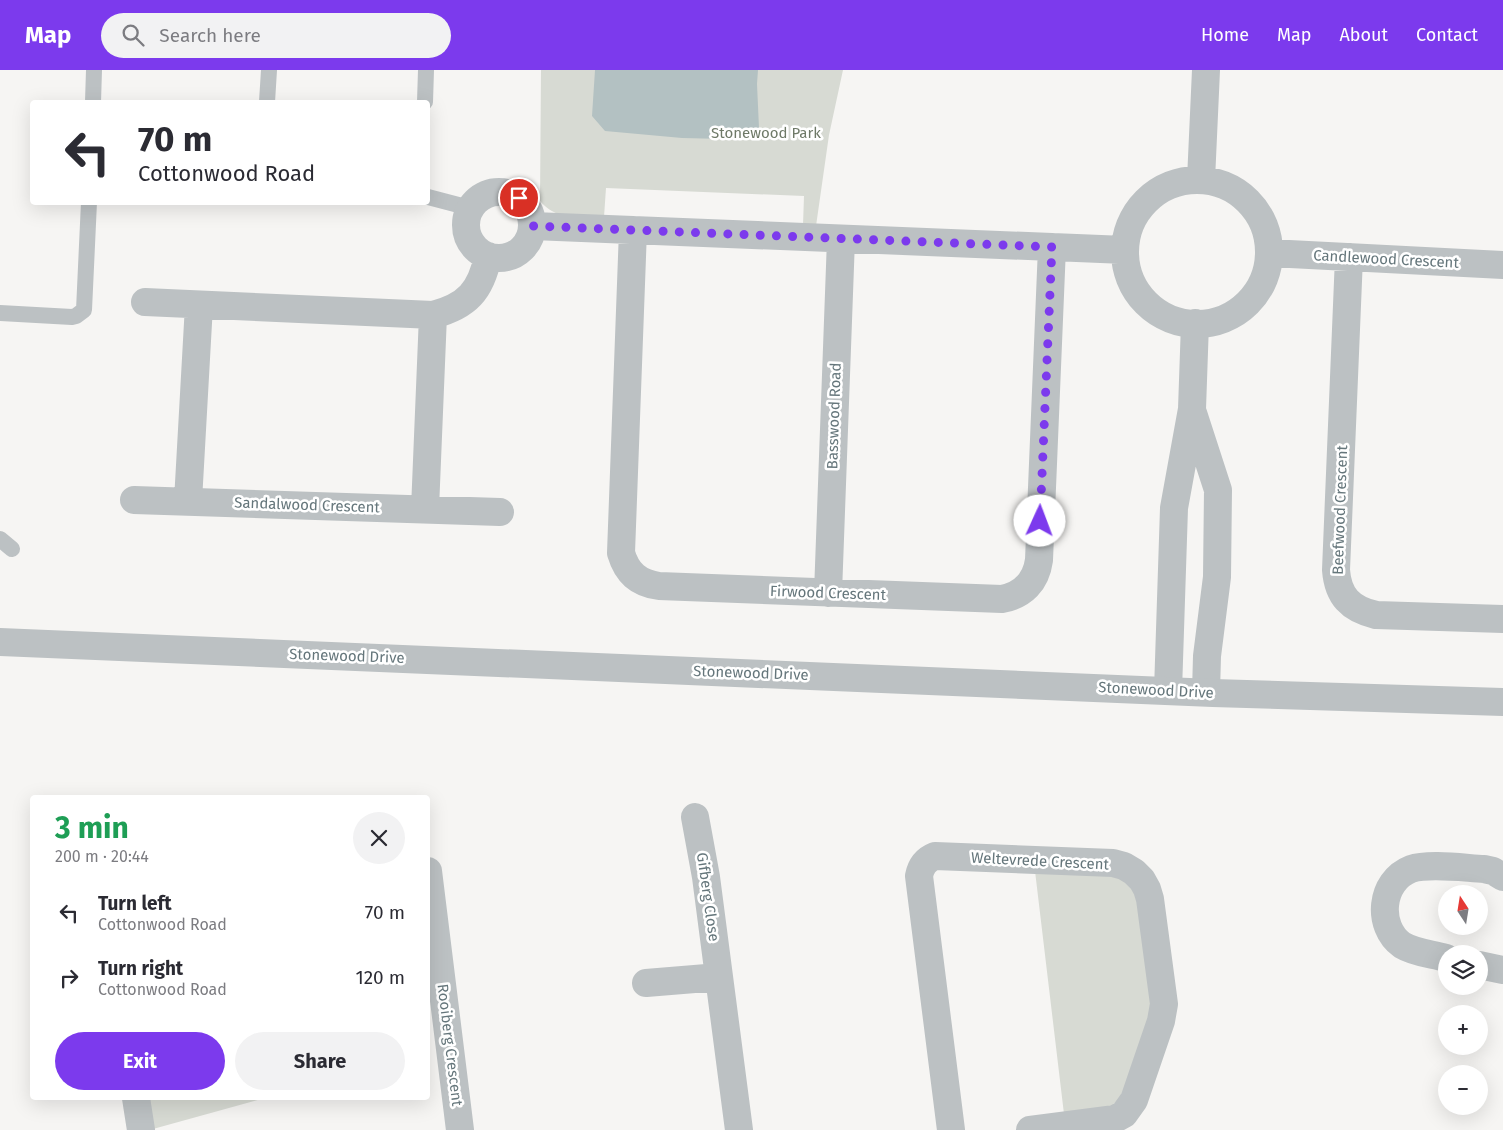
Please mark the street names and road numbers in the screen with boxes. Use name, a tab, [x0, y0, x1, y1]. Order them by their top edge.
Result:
street label: Candlewood Crescent	[1313, 246, 1460, 272]
street label: Basswood Road	[823, 362, 845, 470]
street label: Beefwood Crescent	[1329, 444, 1351, 575]
street label: Sandalwood Crescent	[234, 493, 381, 517]
street label: Firwood Crescent	[770, 582, 887, 604]
street label: Stonewood Drive	[289, 645, 405, 667]
street label: Stonewood Drive	[693, 662, 809, 684]
street label: Stonewood Drive	[1098, 678, 1214, 702]
street label: Weltevrede Crescent	[971, 848, 1110, 874]
street label: Gifberg Close	[693, 851, 723, 943]
street label: Rooiberg Crescent	[434, 983, 466, 1108]

